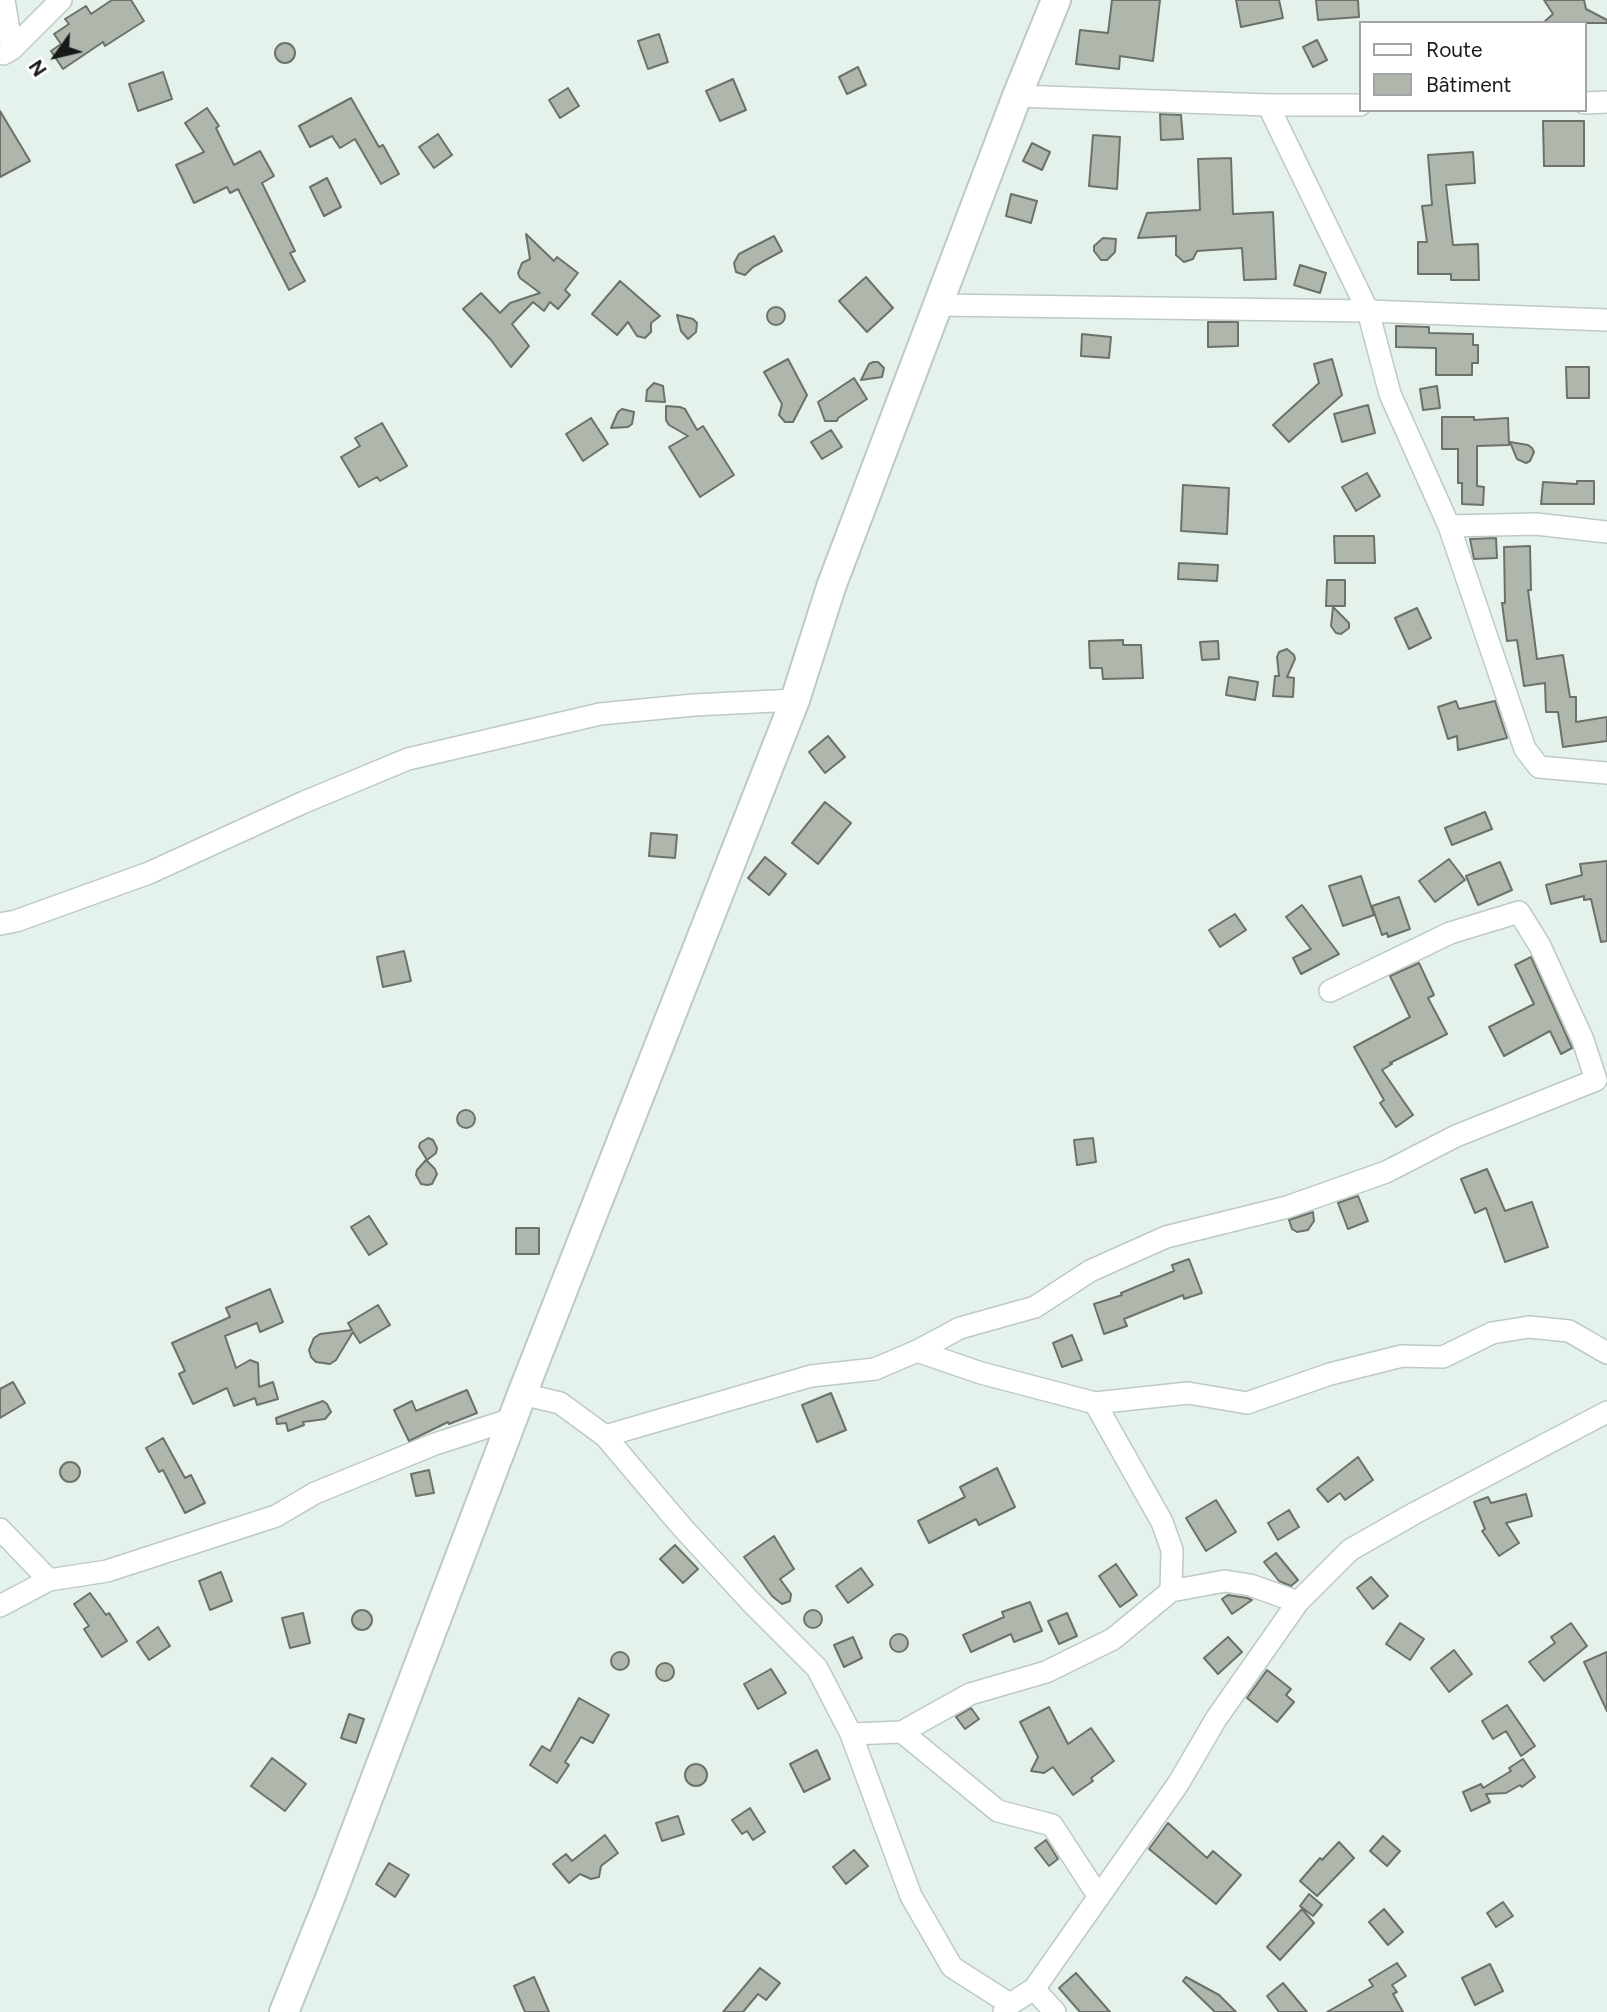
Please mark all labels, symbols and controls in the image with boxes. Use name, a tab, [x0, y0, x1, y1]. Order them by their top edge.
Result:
north arrow	[21, 21, 91, 91]
legend	[1358, 21, 1586, 112]
text: Route	[1426, 37, 1482, 62]
text: N	[25, 56, 52, 81]
text: Bâtiment	[1426, 72, 1511, 97]

